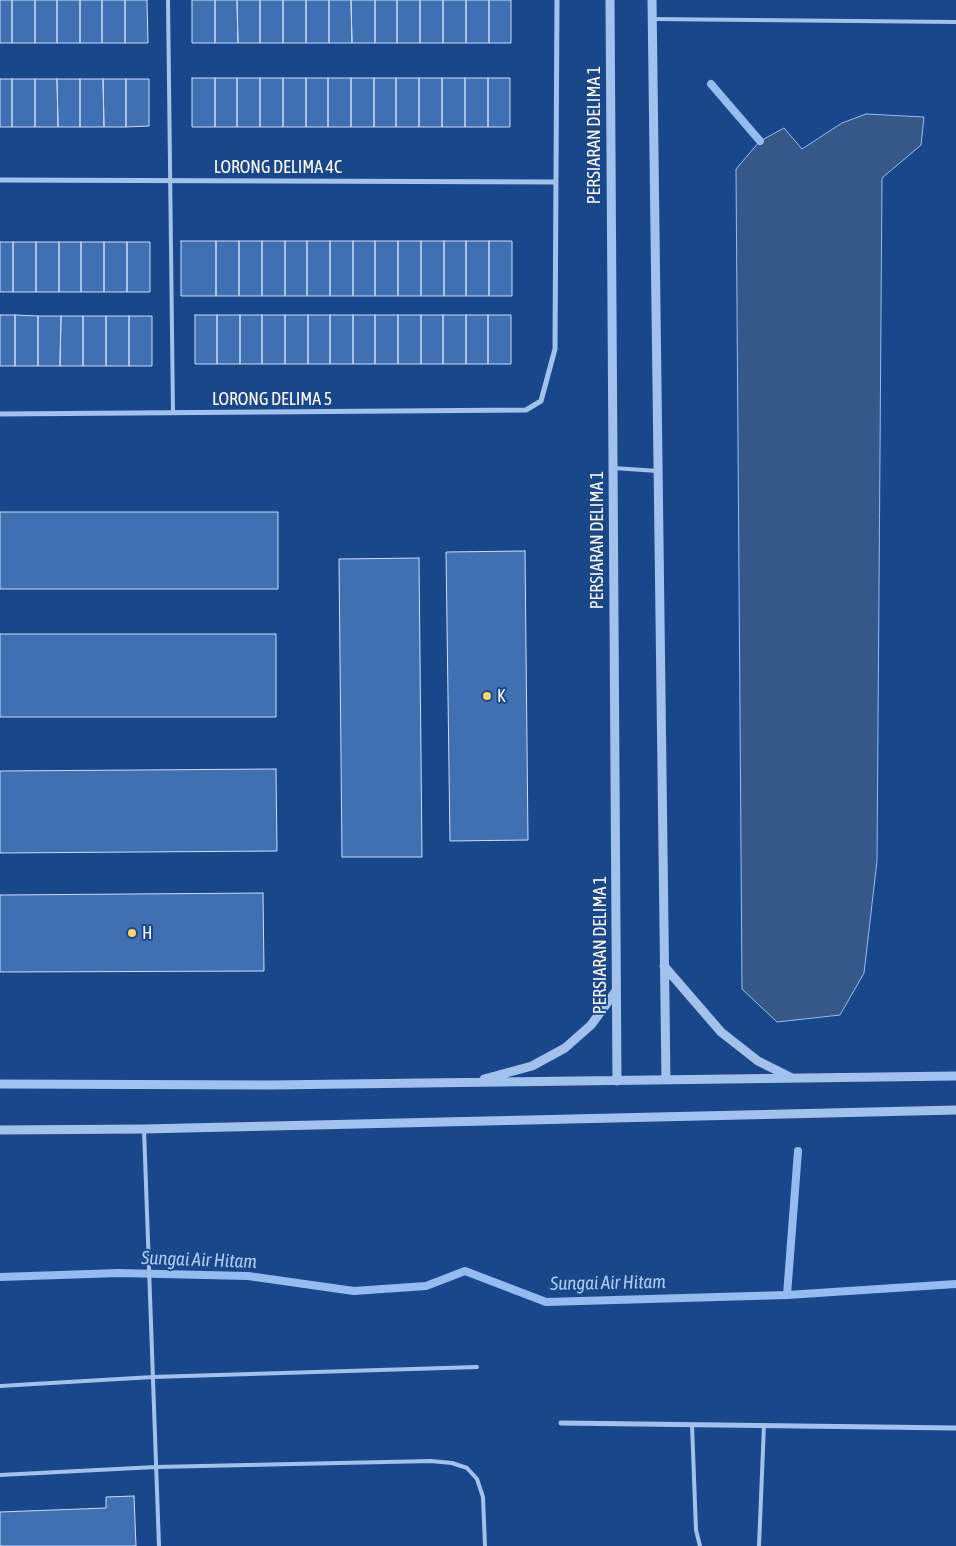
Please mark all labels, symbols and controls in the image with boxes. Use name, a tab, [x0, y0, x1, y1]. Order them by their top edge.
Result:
street label: PERSIARAN DELIMA 1	[583, 66, 605, 204]
street label: LORONG DELIMA 4C	[214, 156, 342, 178]
street label: LORONG DELIMA 5	[212, 388, 332, 410]
street label: PERSIARAN DELIMA 1	[586, 471, 608, 609]
place label: K	[497, 685, 506, 707]
marker: K	[481, 690, 493, 702]
street label: PERSIARAN DELIMA 1	[589, 876, 611, 1014]
place label: H	[142, 922, 152, 944]
marker: H	[126, 927, 138, 939]
water label: Sungai Air Hitam	[141, 1247, 257, 1273]
water label: Sungai Air Hitam	[550, 1271, 666, 1295]

